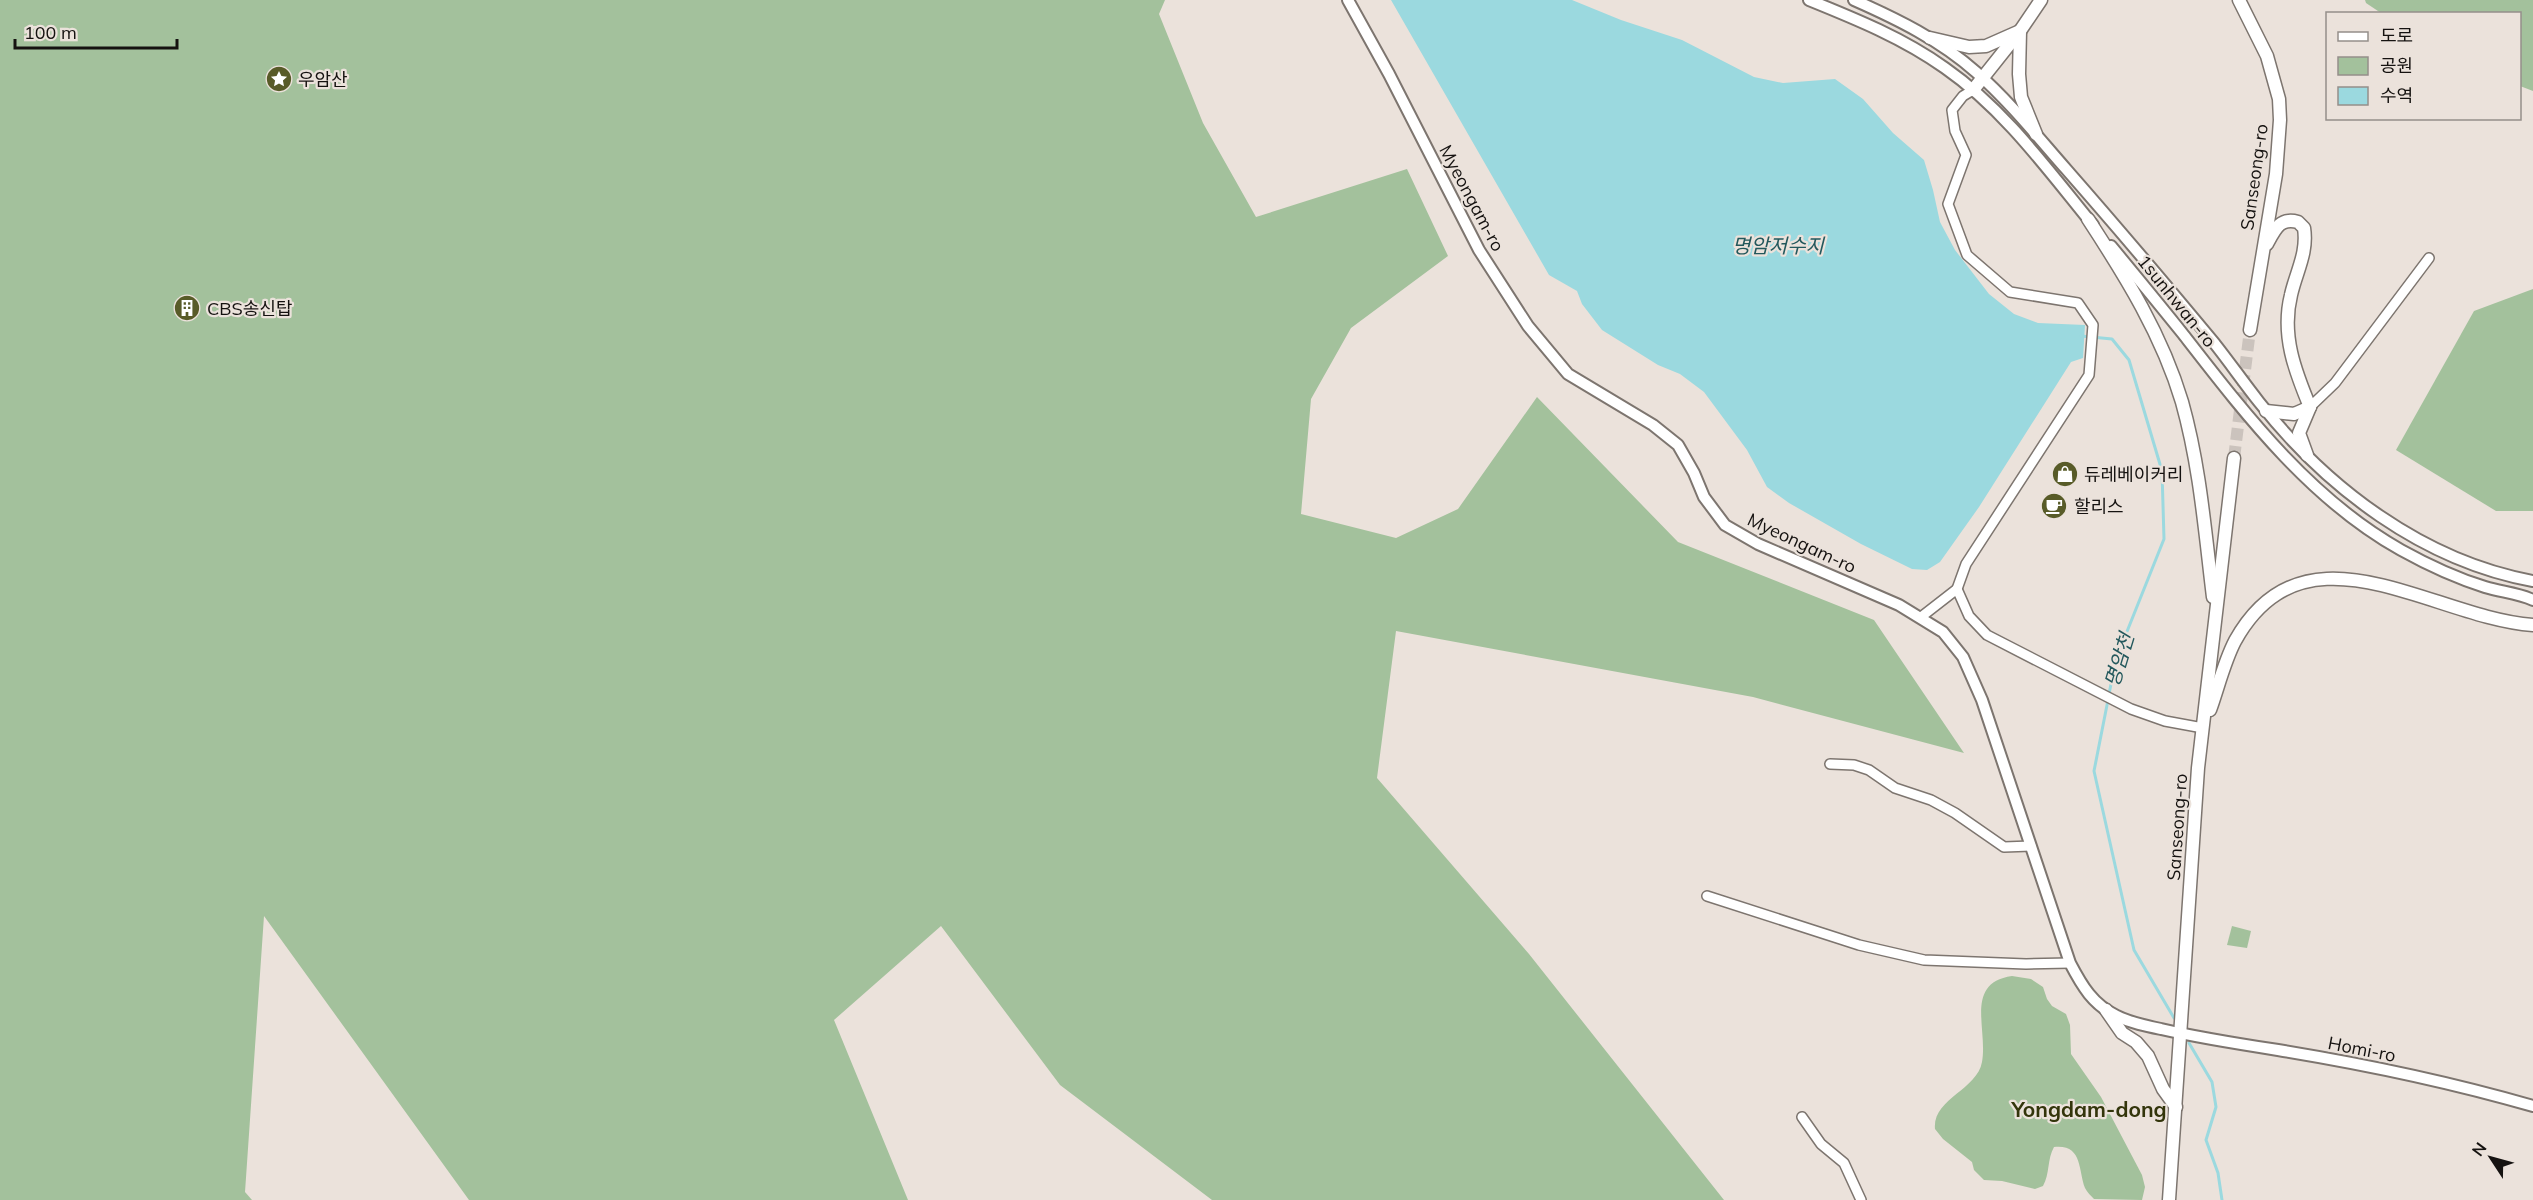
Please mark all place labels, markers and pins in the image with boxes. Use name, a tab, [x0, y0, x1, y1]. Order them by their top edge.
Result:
place icon: 우암산	[264, 64, 294, 94]
place label: 우암산	[298, 68, 348, 91]
building icon: CBS송신탑	[172, 293, 202, 323]
place label: CBS송신탑	[207, 297, 292, 320]
shop icon: 듀레베이커리	[2050, 459, 2080, 489]
place label: 듀레베이커리	[2084, 463, 2183, 486]
cafe icon: 할리스	[2039, 491, 2069, 521]
place label: 할리스	[2074, 495, 2124, 518]

